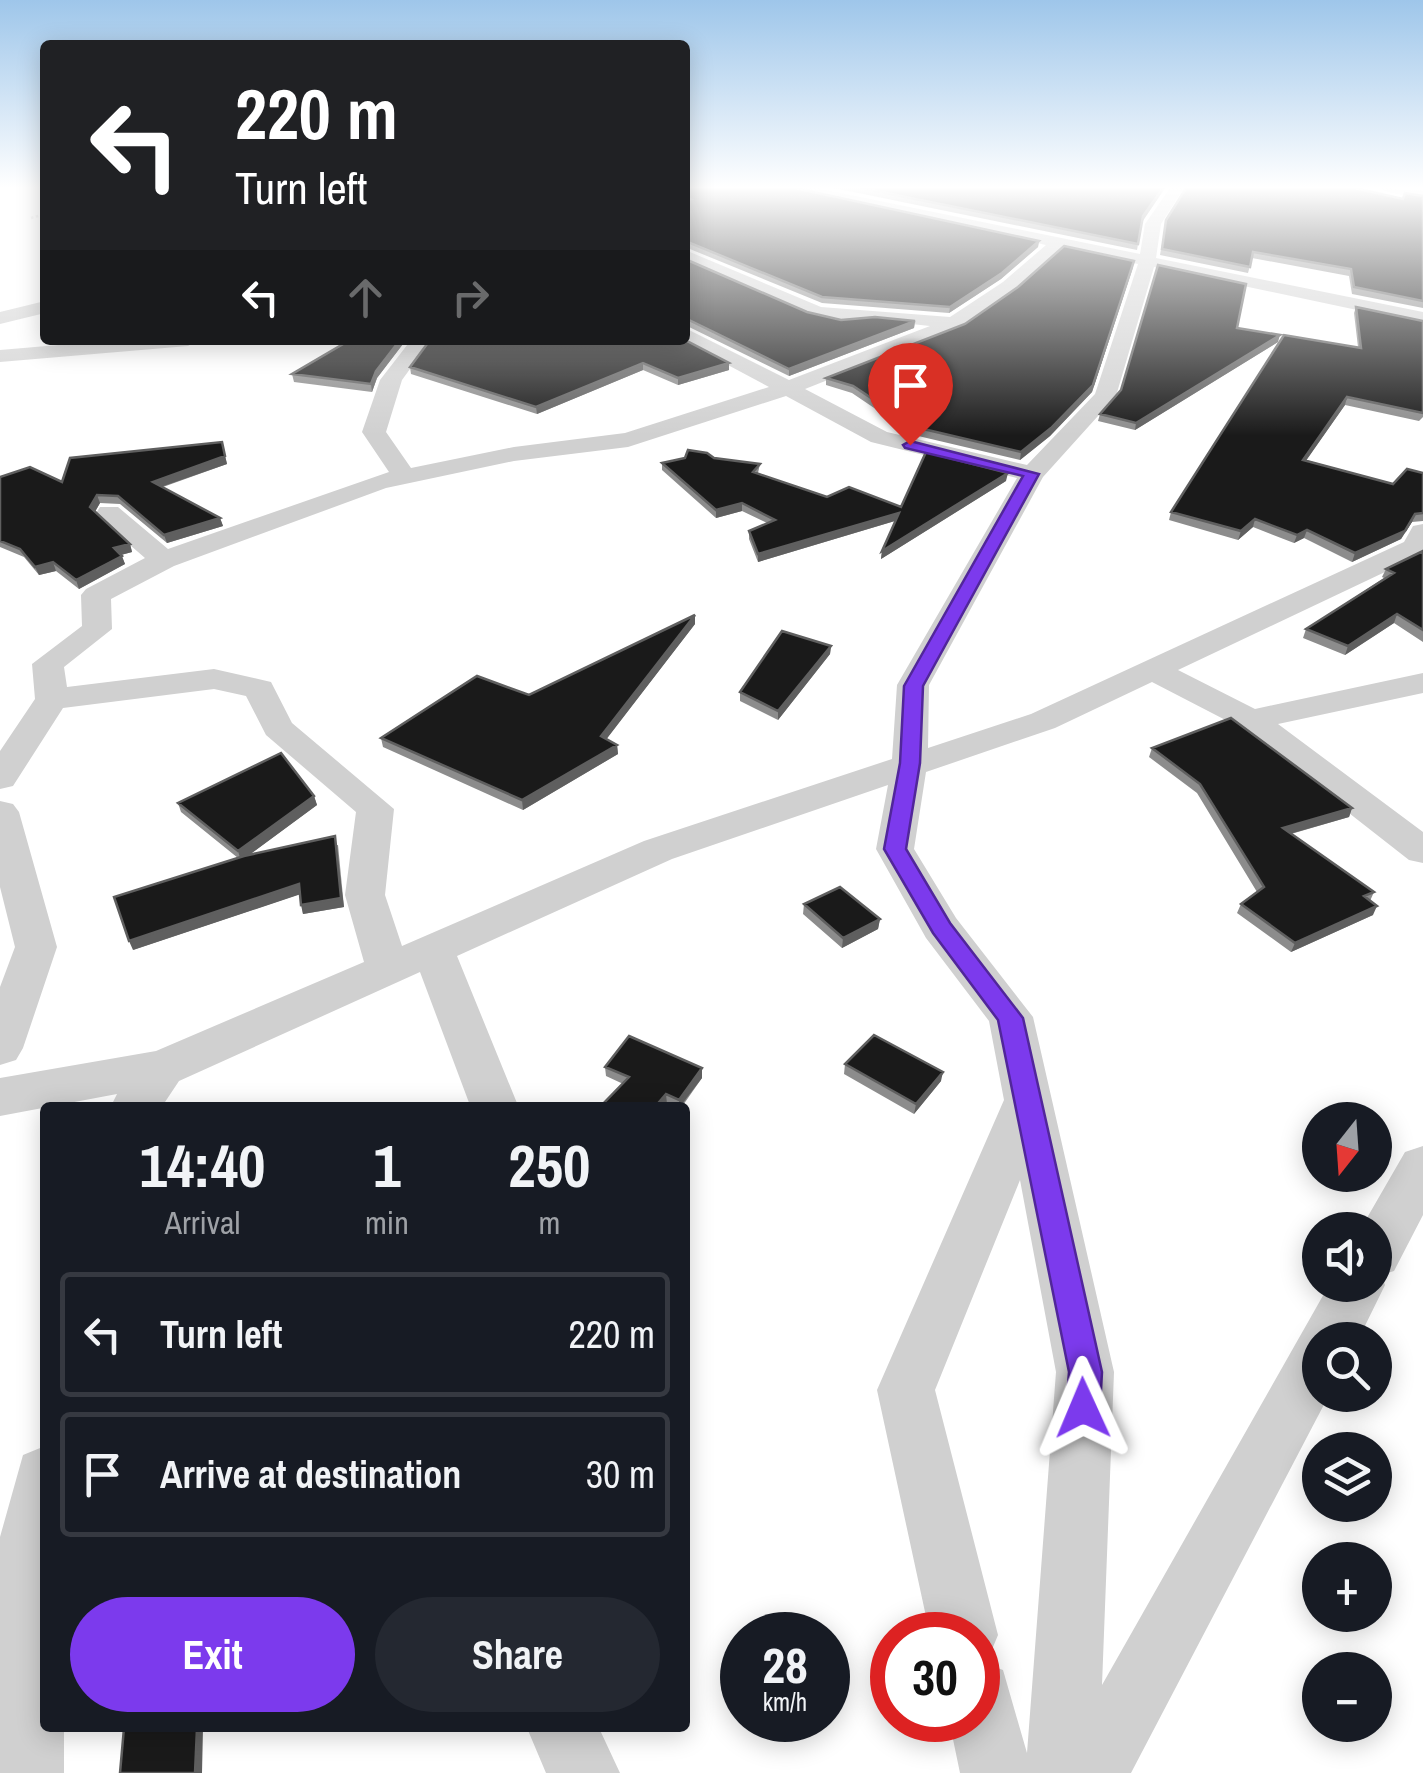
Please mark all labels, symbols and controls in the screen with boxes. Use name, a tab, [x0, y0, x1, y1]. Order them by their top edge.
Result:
text: 220 m	[235, 67, 398, 161]
icon: left	[70, 80, 200, 210]
text: Turn left	[235, 157, 367, 218]
icon: left	[233, 270, 288, 325]
icon: ahead	[338, 270, 393, 325]
icon: right	[443, 270, 498, 325]
pin	[868, 343, 953, 446]
icon: arrive	[883, 358, 938, 413]
north arrow	[1302, 1102, 1392, 1192]
map controls	[1302, 1102, 1392, 1742]
text: 14:40	[140, 1125, 265, 1206]
text: 1	[373, 1125, 401, 1206]
text: 250	[508, 1125, 590, 1206]
text: Arrival	[165, 1201, 240, 1244]
text: min	[365, 1201, 409, 1244]
text: m	[538, 1201, 560, 1244]
button: sound	[1302, 1212, 1392, 1302]
icon: left	[75, 1307, 130, 1362]
text: Turn left	[160, 1309, 282, 1360]
text: 220 m	[568, 1309, 655, 1360]
button: search	[1302, 1322, 1392, 1412]
position arrow	[1031, 1356, 1135, 1460]
button: layers	[1302, 1432, 1392, 1522]
icon: arrive	[75, 1447, 130, 1502]
text: Arrive at destination	[160, 1449, 461, 1500]
text: 30 m	[586, 1449, 655, 1500]
button: +	[1302, 1542, 1392, 1632]
button: Exit	[70, 1597, 355, 1712]
button: Share	[375, 1597, 660, 1712]
speed limit sign: 30	[870, 1612, 1000, 1742]
text: 28	[762, 1631, 808, 1699]
button: −	[1302, 1652, 1392, 1742]
text: km/h	[763, 1685, 807, 1719]

